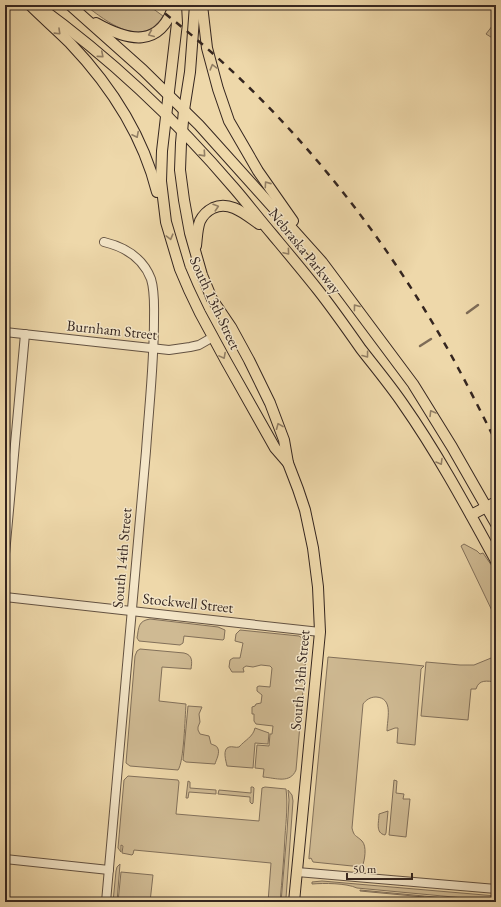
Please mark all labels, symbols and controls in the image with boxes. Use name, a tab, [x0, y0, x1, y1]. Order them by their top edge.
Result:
one-way arrow	[53, 27, 61, 35]
one-way arrow	[147, 30, 154, 38]
one-way arrow	[96, 50, 103, 57]
one-way arrow	[209, 64, 217, 71]
one-way arrow	[131, 131, 139, 139]
one-way arrow	[198, 149, 205, 156]
one-way arrow	[265, 182, 272, 189]
one-way arrow	[213, 203, 220, 212]
street label: Nebraska Parkway	[265, 204, 346, 298]
one-way arrow	[165, 233, 174, 240]
one-way arrow	[283, 248, 290, 255]
street label: South 13th Street	[186, 253, 245, 353]
one-way arrow	[353, 304, 361, 311]
street label: Burnham Street	[66, 315, 159, 344]
one-way arrow	[218, 351, 226, 359]
one-way arrow	[362, 351, 369, 358]
one-way arrow	[429, 410, 436, 417]
one-way arrow	[275, 422, 283, 429]
one-way arrow	[436, 458, 443, 465]
street label: South 14th Street	[108, 507, 135, 609]
street label: Stockwell Street	[142, 588, 235, 617]
street label: South 13th Street	[286, 629, 313, 731]
scale bar	[347, 855, 412, 881]
text: 50 m	[353, 861, 377, 877]

